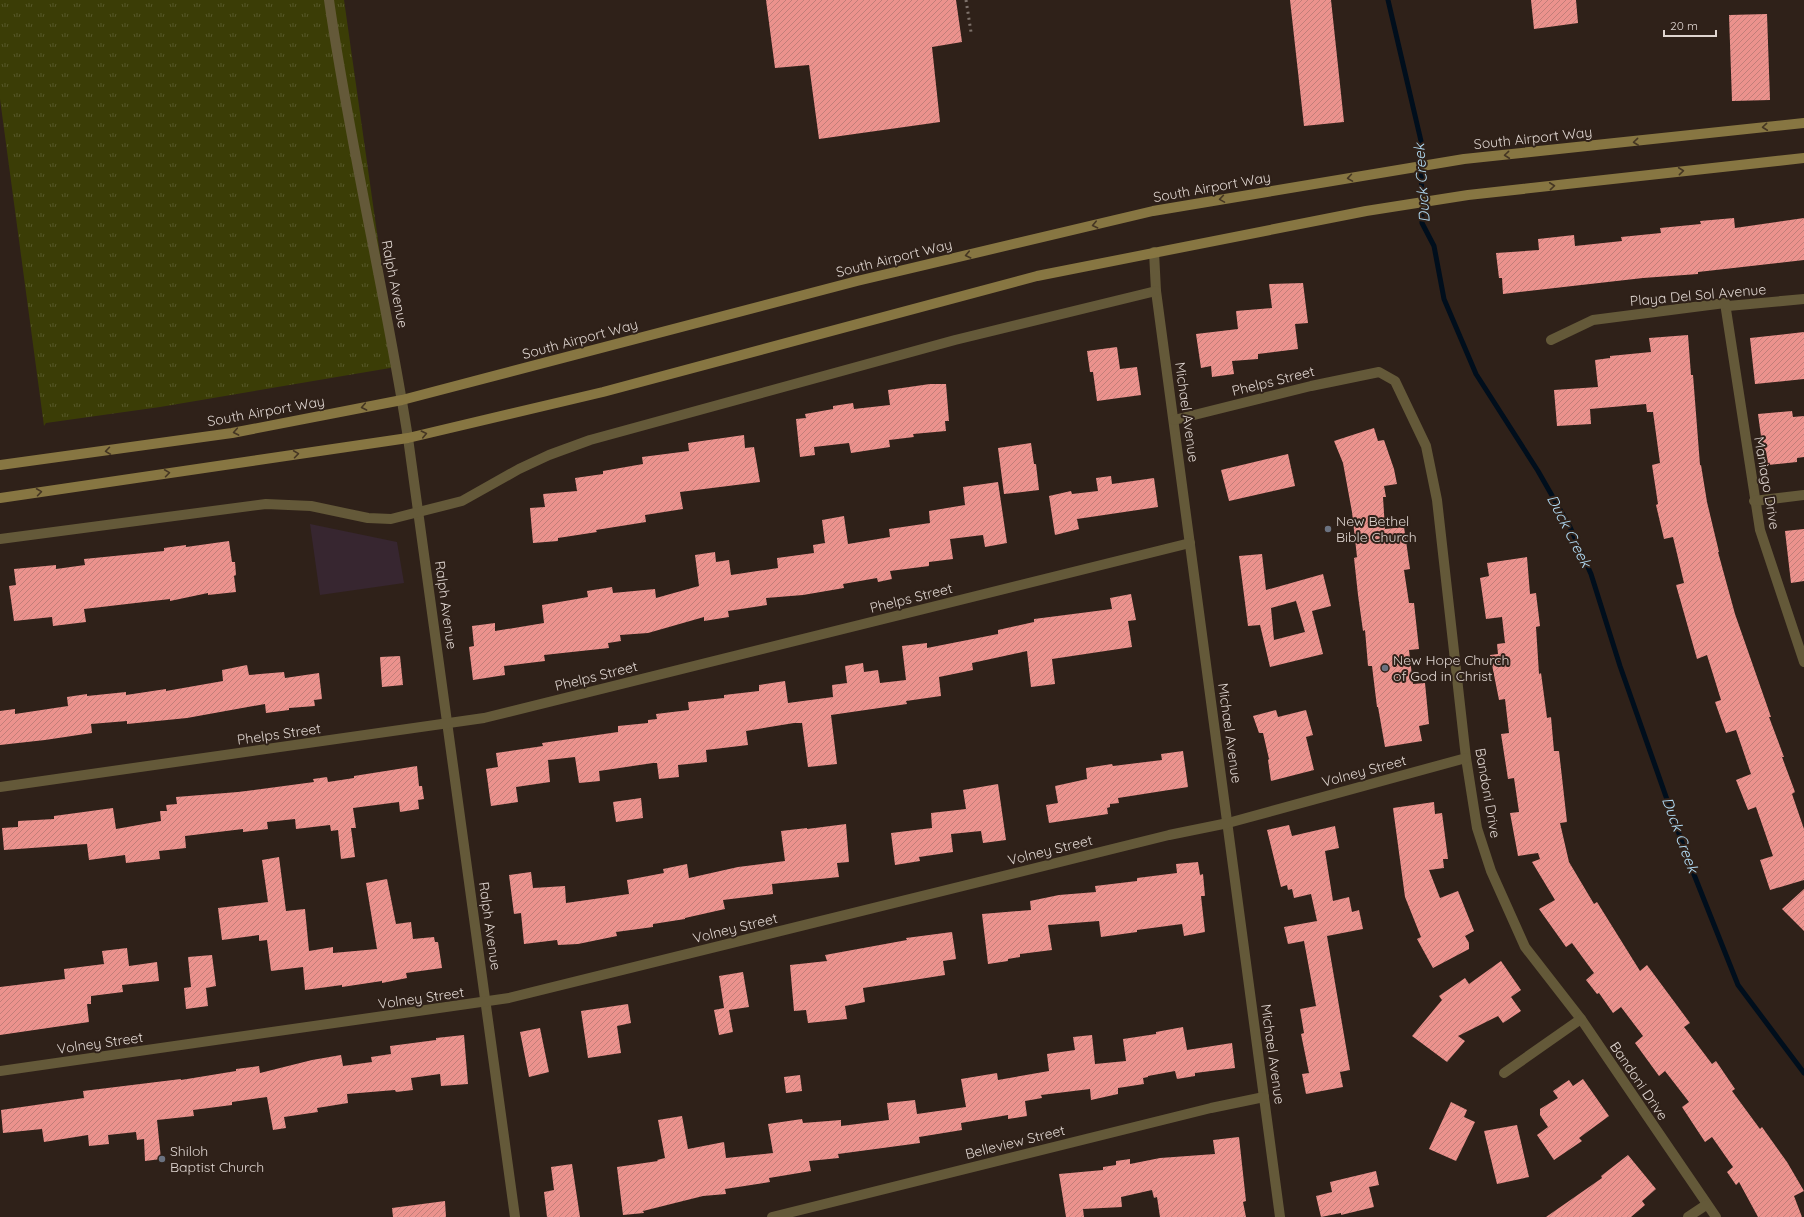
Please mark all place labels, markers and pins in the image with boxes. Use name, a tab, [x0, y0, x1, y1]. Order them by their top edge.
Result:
place label: New Bethel Bible Church	[1336, 512, 1417, 546]
marker: New Bethel Bible Church	[1323, 524, 1333, 534]
place label: New Hope Church of God in Christ	[1393, 651, 1510, 685]
marker: New Hope Church of God in Christ	[1380, 663, 1390, 673]
place label: Shiloh Baptist Church	[170, 1142, 264, 1176]
marker: Shiloh Baptist Church	[157, 1154, 167, 1164]

